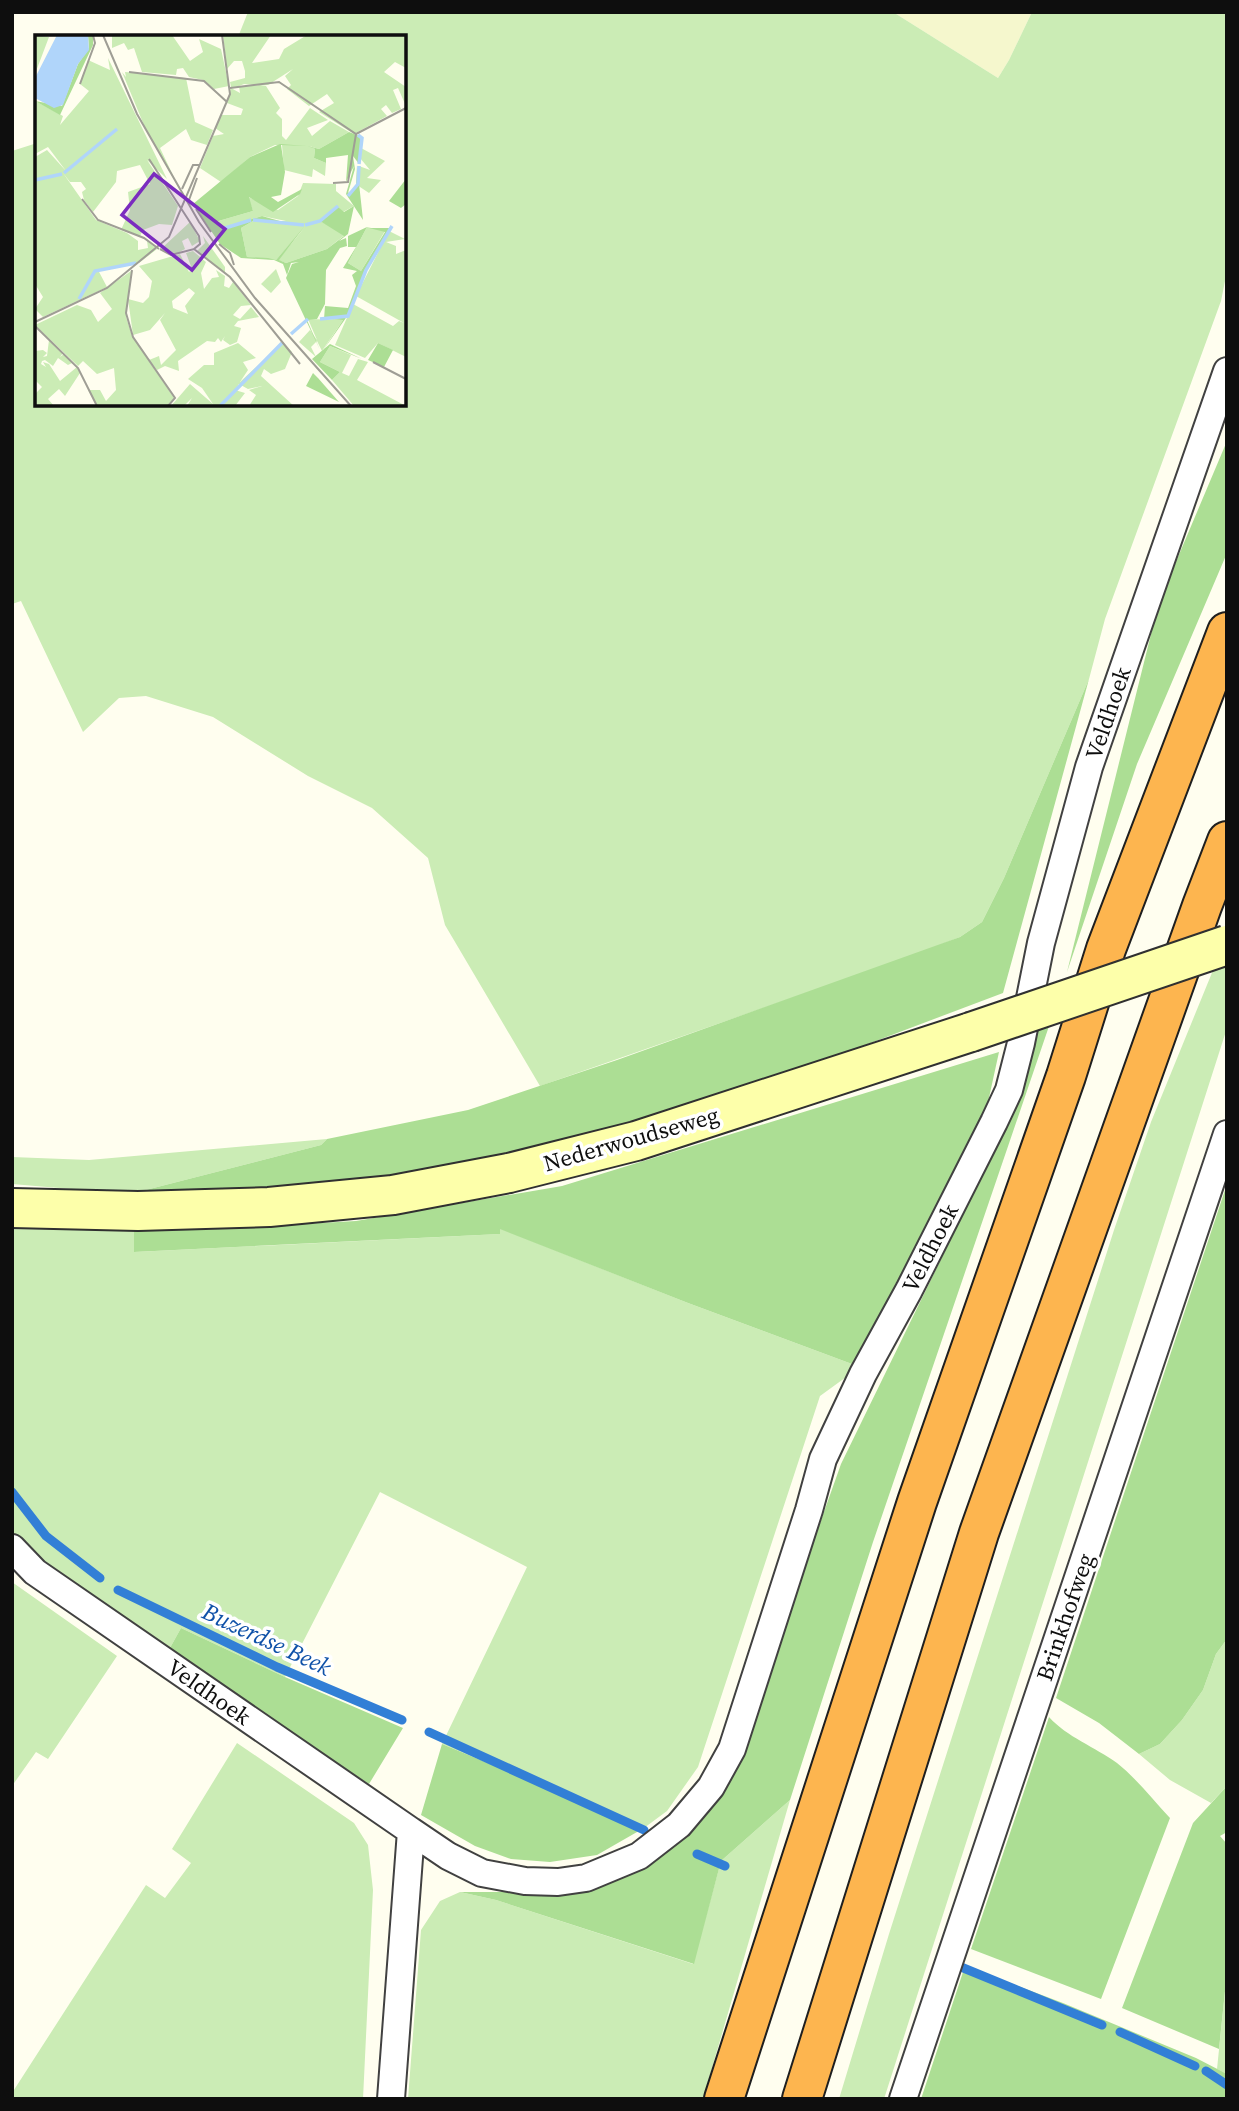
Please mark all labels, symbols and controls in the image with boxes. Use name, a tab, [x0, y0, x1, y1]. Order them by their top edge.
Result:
inset map	[35, 35, 406, 406]
street label: Veldhoek	[1077, 662, 1139, 763]
street label: Nederwoudseweg	[540, 1099, 723, 1179]
street label: Veldhoek	[894, 1198, 966, 1298]
street label: Brinkhofweg	[1028, 1549, 1102, 1685]
water label: Buzerdse Beek	[196, 1594, 338, 1684]
street label: Veldhoek	[161, 1651, 258, 1733]

